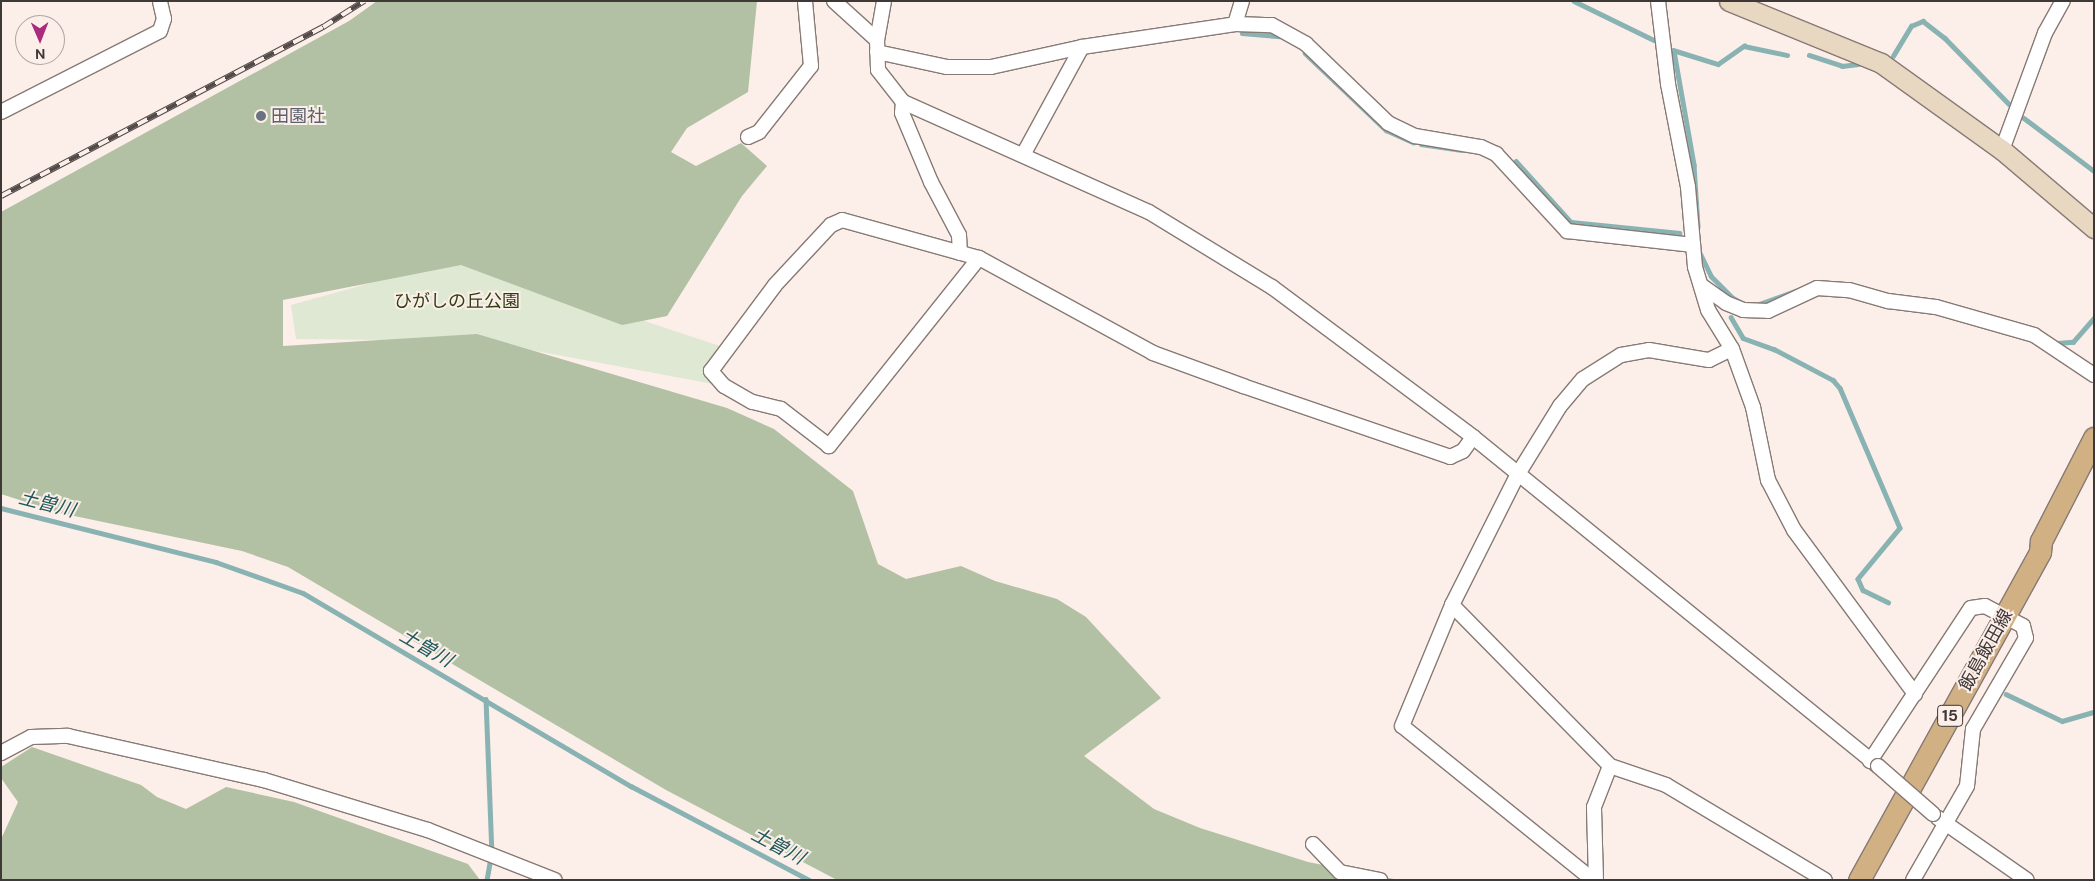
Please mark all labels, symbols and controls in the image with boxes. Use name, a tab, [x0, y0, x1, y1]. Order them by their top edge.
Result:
north arrow	[15, 15, 65, 65]
text: N	[35, 45, 46, 63]
place label: 田園社	[271, 105, 325, 127]
marker: 田園社	[255, 110, 267, 122]
park label: ひがしの丘公園	[394, 290, 520, 312]
water label: 土曽川	[17, 486, 77, 522]
street label: 飯島飯田線	[1955, 605, 2017, 695]
water label: 土曽川	[396, 624, 456, 672]
road number: 15	[1936, 702, 1964, 729]
water label: 土曽川	[747, 823, 809, 869]

